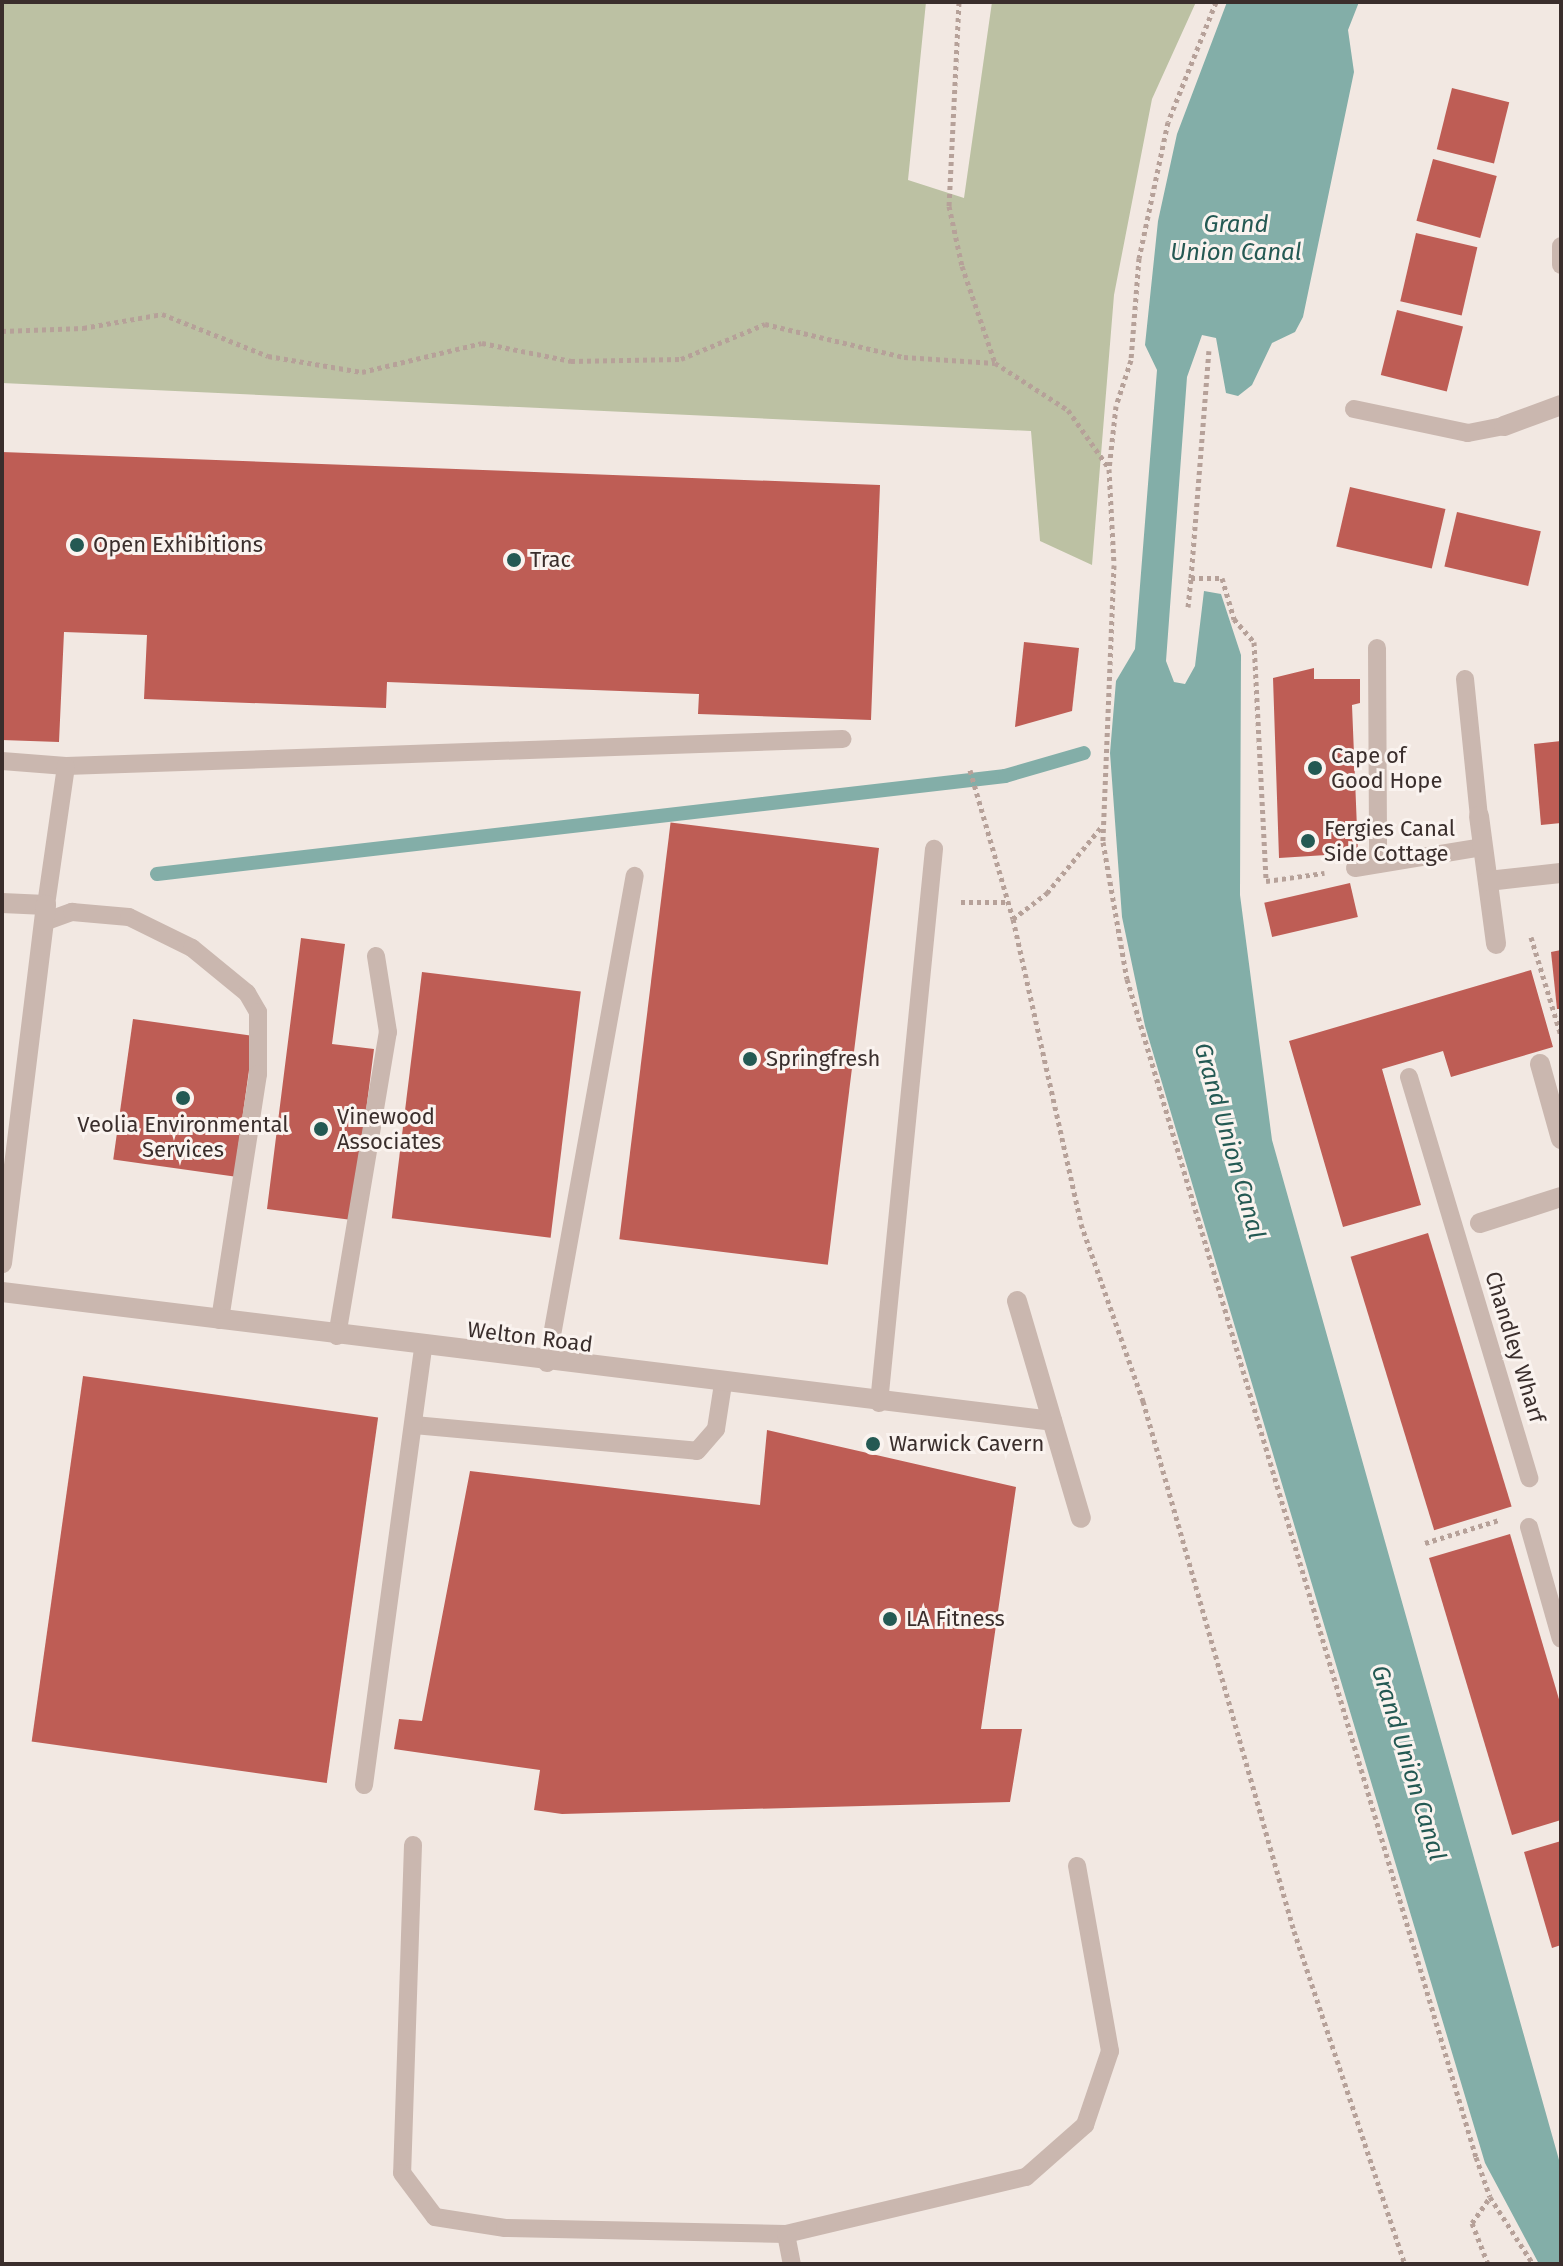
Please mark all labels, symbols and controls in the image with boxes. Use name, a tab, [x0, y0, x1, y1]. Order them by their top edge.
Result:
water label: Grand Union Canal	[1170, 211, 1302, 267]
place label: Open Exhibitions	[93, 532, 263, 558]
marker: Open Exhibitions	[68, 536, 86, 554]
place label: Trac	[530, 547, 571, 573]
marker: Trac	[505, 551, 523, 569]
place label: Cape of Good Hope	[1331, 742, 1442, 794]
marker: Cape of Good Hope	[1306, 759, 1324, 777]
place label: Fergies Canal Side Cottage	[1324, 815, 1455, 866]
marker: Fergies Canal Side Cottage	[1299, 832, 1317, 850]
water label: Grand Union Canal	[1187, 1040, 1271, 1242]
place label: Springfresh	[766, 1046, 880, 1072]
marker: Springfresh	[741, 1050, 759, 1068]
marker: Veolia Environmental Services	[174, 1089, 192, 1107]
place label: Vinewood Associates	[337, 1103, 441, 1154]
place label: Veolia Environmental Services	[77, 1111, 289, 1162]
marker: Vinewood Associates	[312, 1120, 330, 1138]
street label: Chandley Wharf	[1479, 1268, 1551, 1426]
street label: Welton Road	[466, 1316, 594, 1358]
place label: Warwick Cavern	[889, 1431, 1044, 1457]
marker: Warwick Cavern	[864, 1435, 882, 1453]
place label: LA Fitness	[906, 1606, 1005, 1632]
marker: LA Fitness	[881, 1610, 899, 1628]
water label: Grand Union Canal	[1365, 1662, 1451, 1864]

